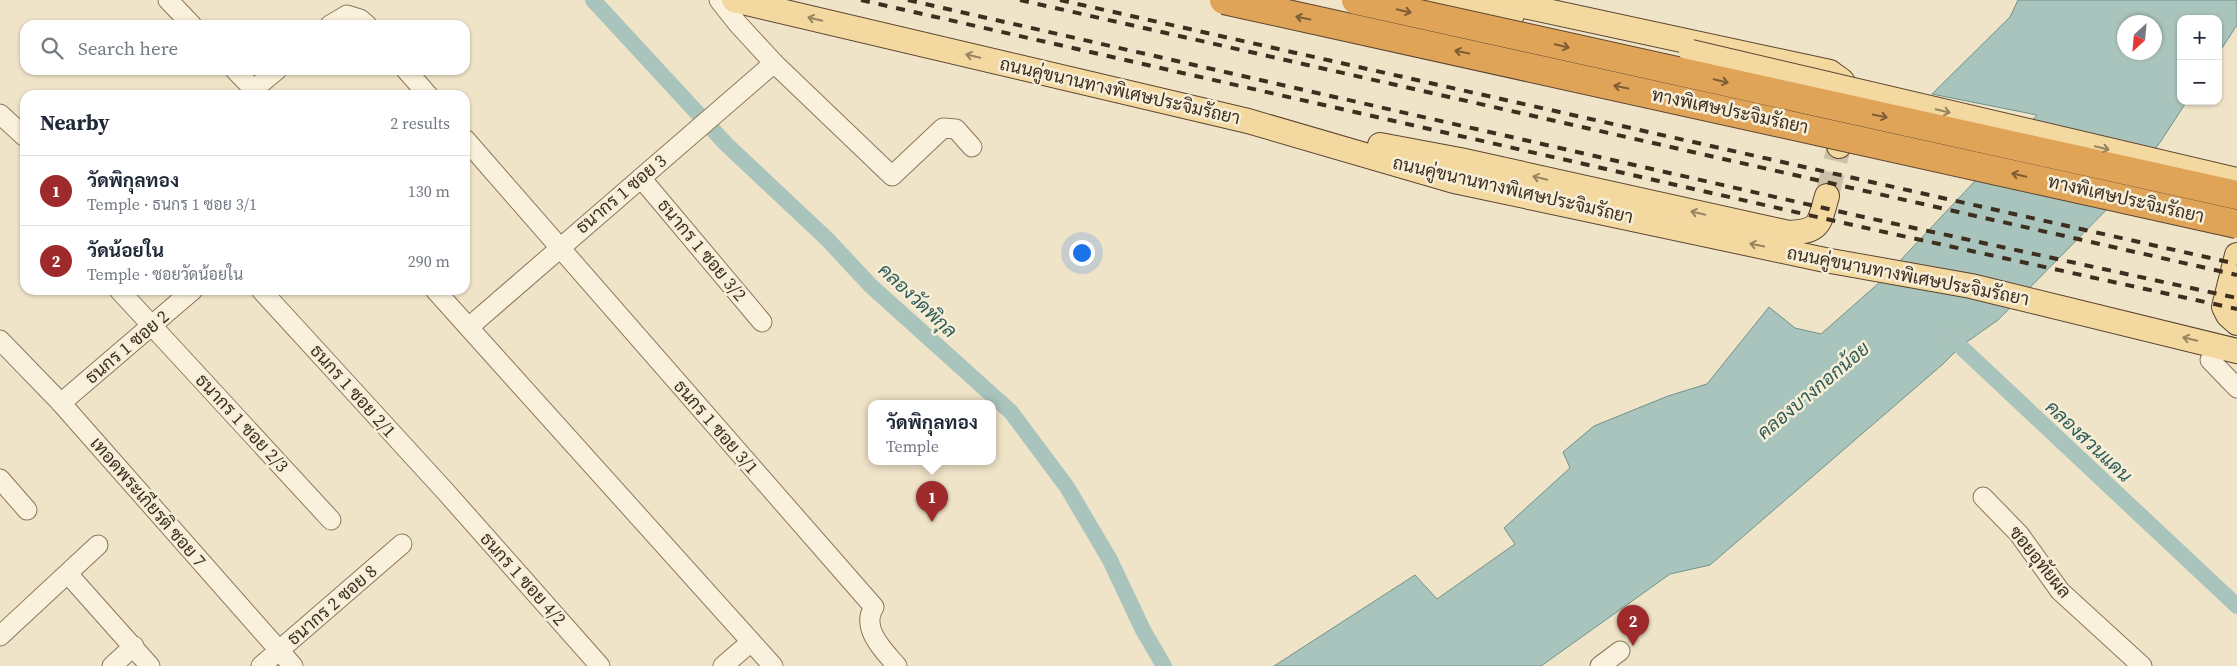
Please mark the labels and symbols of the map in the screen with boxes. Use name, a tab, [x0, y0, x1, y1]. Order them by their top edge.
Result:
one-way arrow	[1395, 6, 1411, 16]
one-way arrow	[1296, 12, 1312, 22]
one-way arrow	[807, 14, 823, 23]
north arrow	[2117, 15, 2162, 60]
one-way arrow	[1554, 42, 1570, 51]
one-way arrow	[1455, 47, 1471, 57]
one-way arrow	[966, 51, 982, 60]
street label: ถนนคู่ขนานทางพิเศษประจิมรัถยา	[997, 51, 1243, 131]
one-way arrow	[1713, 77, 1729, 86]
one-way arrow	[1613, 82, 1629, 91]
street label: ทางพิเศษประจิมรัถยา	[1649, 82, 1811, 139]
one-way arrow	[1935, 107, 1951, 116]
one-way arrow	[1871, 112, 1887, 121]
one-way arrow	[2093, 144, 2109, 153]
street label: ธนากร 1 ซอย 3	[570, 148, 671, 239]
street label: ถนนคู่ขนานทางพิเศษประจิมรัถยา	[1390, 150, 1636, 230]
street label: ทางพิเศษประจิมรัถยา	[2046, 168, 2207, 229]
one-way arrow	[2011, 170, 2027, 179]
one-way arrow	[1532, 172, 1548, 182]
street label: ธนากร 1 ซอย 3/2	[652, 193, 753, 306]
one-way arrow	[1691, 208, 1707, 217]
your location	[1069, 240, 1095, 266]
one-way arrow	[1750, 240, 1766, 249]
street label: ถนนคู่ขนานทางพิเศษประจิมรัถยา	[1785, 240, 2031, 312]
water label: คลองวัดพิกุล	[873, 257, 963, 343]
street label: ธนกร 1 ซอย 2	[79, 304, 174, 389]
one-way arrow	[2182, 334, 2198, 343]
water label: คลองบางกอกน้อย	[1751, 335, 1875, 445]
street label: ธนกร 1 ซอย 2/1	[305, 339, 402, 443]
street label: ธนากร 1 ซอย 2/3	[190, 368, 295, 477]
street label: ธนกร 1 ซอย 3/1	[668, 374, 764, 479]
water label: คลองสวนแดน	[2040, 394, 2138, 488]
street label: เทอดพระเกียรติ ซอย 7	[85, 431, 212, 572]
pin: 1	[916, 481, 948, 522]
street label: ซอยอุทัยผล	[2004, 520, 2077, 603]
street label: ธนกร 1 ซอย 4/2	[475, 527, 572, 631]
street label: ธนากร 2 ซอย 8	[281, 559, 382, 651]
pin: 2	[1617, 605, 1649, 646]

